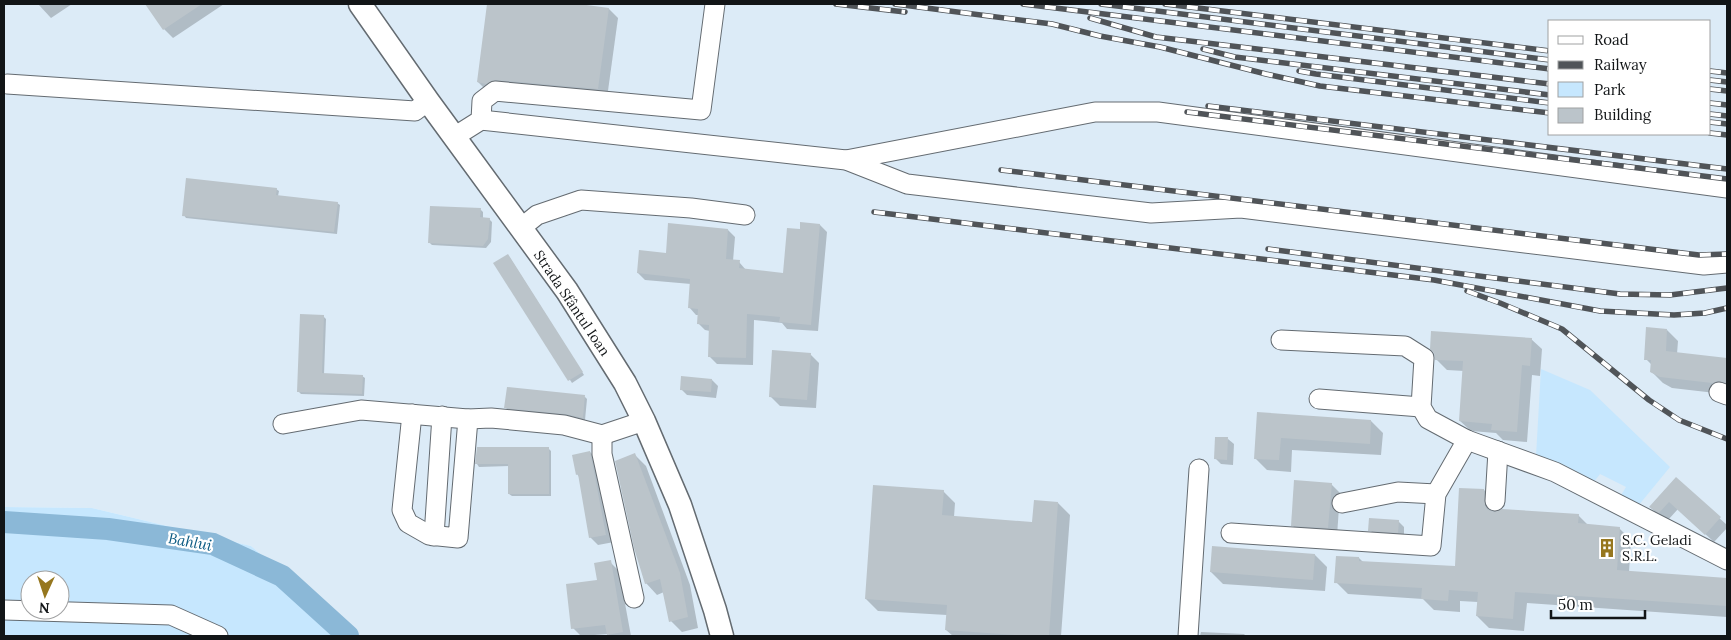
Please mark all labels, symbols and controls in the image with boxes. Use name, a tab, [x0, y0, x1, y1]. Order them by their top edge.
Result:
legend	[1548, 20, 1711, 135]
text: Road	[1594, 30, 1629, 49]
text: Railway	[1594, 55, 1647, 74]
text: Park	[1594, 80, 1625, 99]
text: Building	[1594, 105, 1652, 124]
street label: Strada Sfântul Ioan	[530, 247, 614, 360]
water label: Bahlui	[167, 528, 214, 555]
place label: S.C. Geladi S.R.L.	[1622, 531, 1692, 565]
building icon: S.C. Geladi S.R.L.	[1596, 537, 1618, 559]
north arrow	[20, 570, 70, 620]
scale bar	[1551, 588, 1645, 620]
text: 50 m	[1558, 595, 1593, 614]
text: N	[38, 599, 50, 617]

